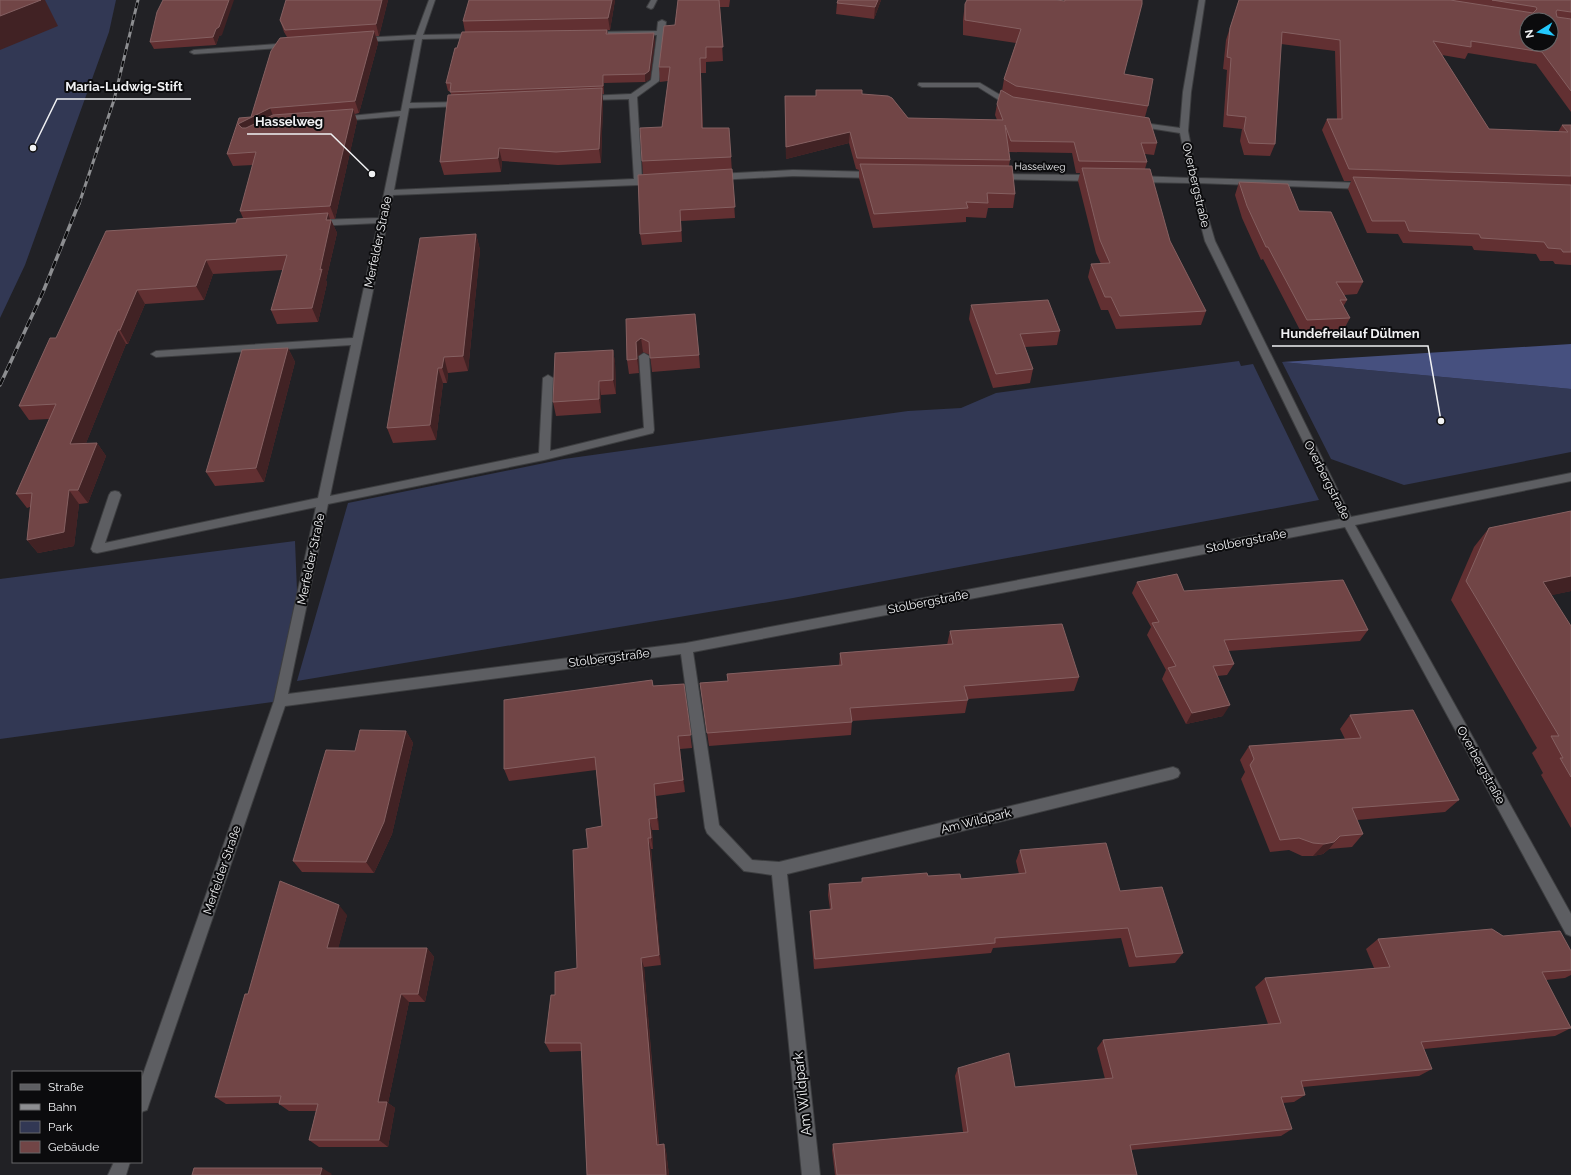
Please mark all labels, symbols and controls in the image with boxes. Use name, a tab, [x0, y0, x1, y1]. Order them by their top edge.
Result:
north arrow	[1519, 12, 1559, 52]
text: N	[1522, 28, 1537, 39]
callout: Maria-Ludwig-Stift	[57, 74, 191, 99]
text: Maria-Ludwig-Stift	[65, 79, 183, 94]
callout: Hasselweg	[247, 109, 331, 134]
text: Hasselweg	[255, 114, 323, 129]
street label: Overbergstraße	[1179, 141, 1213, 229]
street label: Hasselweg	[1014, 161, 1066, 172]
street label: Merfelder Straße	[362, 195, 394, 289]
callout: Hundefreilauf Dülmen	[1272, 321, 1428, 346]
text: Hundefreilauf Dülmen	[1280, 326, 1420, 341]
street label: Overbergstraße	[1301, 438, 1353, 522]
street label: Merfelder Straße	[295, 512, 327, 606]
street label: Stolbergstraße	[1205, 526, 1287, 556]
street label: Stolbergstraße	[887, 587, 969, 617]
street label: Stolbergstraße	[568, 646, 650, 670]
street label: Overbergstraße	[1454, 724, 1508, 806]
street label: Am Wildpark	[939, 805, 1013, 837]
street label: Merfelder Straße	[200, 824, 244, 916]
street label: Am Wildpark	[790, 1051, 814, 1137]
legend	[12, 1071, 142, 1163]
text: Straße	[48, 1080, 84, 1094]
text: Bahn	[48, 1100, 77, 1114]
text: Park	[48, 1120, 73, 1134]
text: Gebäude	[48, 1140, 99, 1154]

